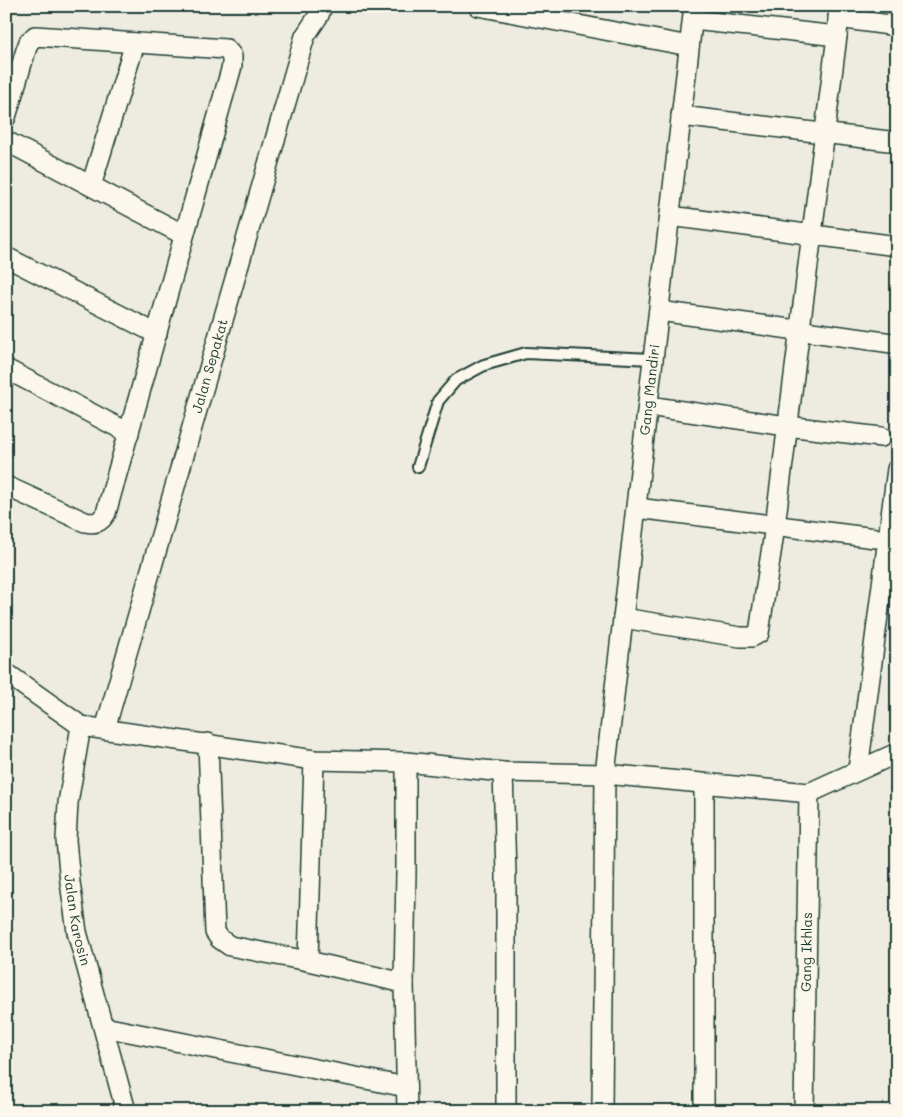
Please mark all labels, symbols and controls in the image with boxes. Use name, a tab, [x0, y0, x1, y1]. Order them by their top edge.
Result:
street label: Jalan Sepakat	[187, 316, 232, 415]
street label: Gang Mandiri	[634, 343, 664, 436]
street label: Jalan Karosin	[60, 874, 96, 968]
street label: Gang Ikhlas	[796, 912, 816, 992]

